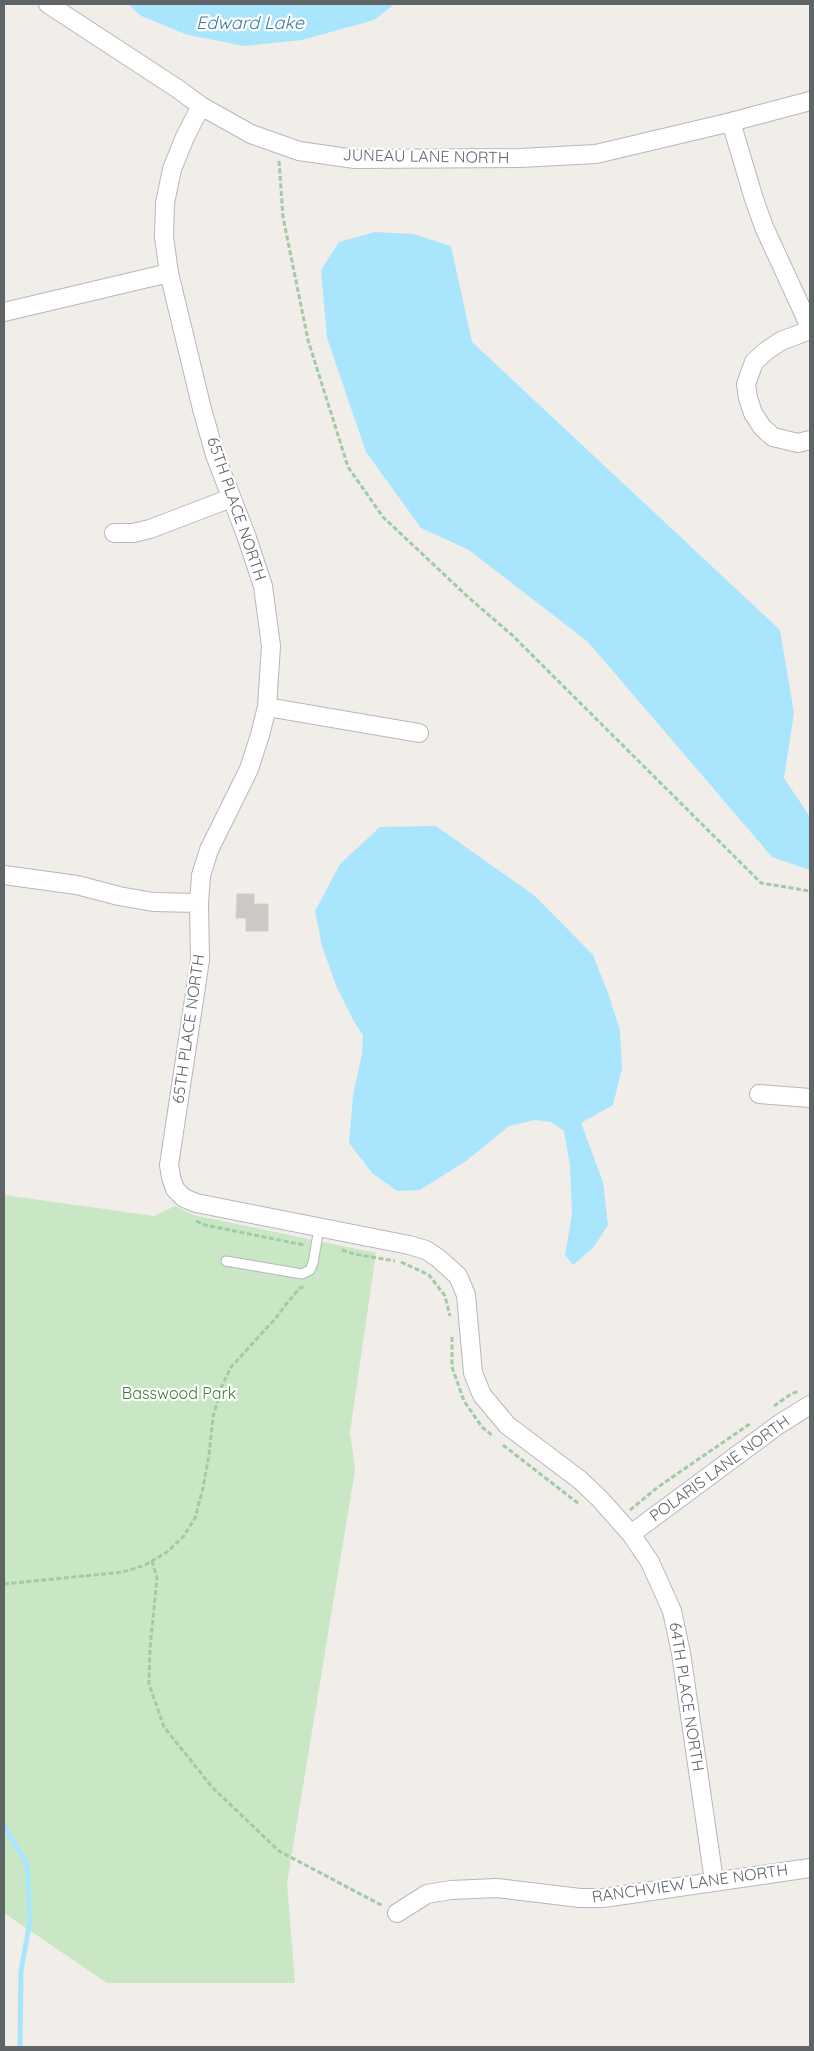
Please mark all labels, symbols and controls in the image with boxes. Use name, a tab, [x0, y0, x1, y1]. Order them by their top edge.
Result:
water label: Edward Lake	[196, 13, 304, 35]
street label: JUNEAU LANE NORTH	[342, 146, 510, 168]
street label: 65TH PLACE NORTH	[202, 435, 270, 583]
street label: 65TH PLACE NORTH	[169, 953, 209, 1105]
park label: Basswood Park	[122, 1384, 236, 1404]
street label: POLARIS LANE NORTH	[646, 1412, 794, 1526]
street label: 64TH PLACE NORTH	[665, 1621, 707, 1773]
street label: RANCHVIEW LANE NORTH	[591, 1861, 789, 1907]

